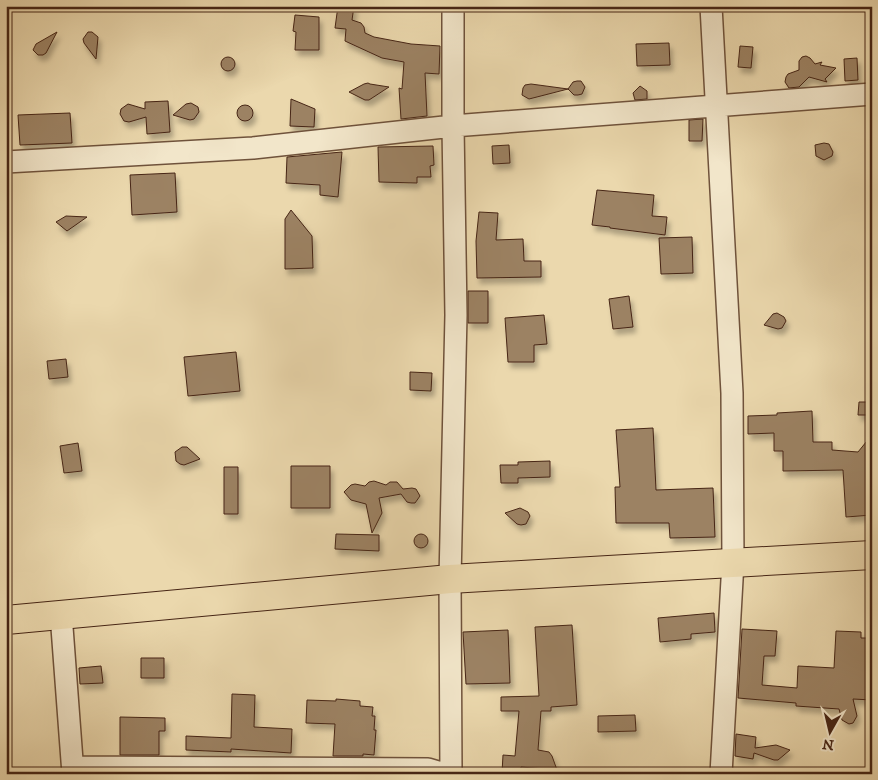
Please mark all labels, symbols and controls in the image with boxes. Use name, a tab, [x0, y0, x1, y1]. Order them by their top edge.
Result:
north arrow	[806, 708, 856, 758]
text: N	[821, 734, 835, 754]

